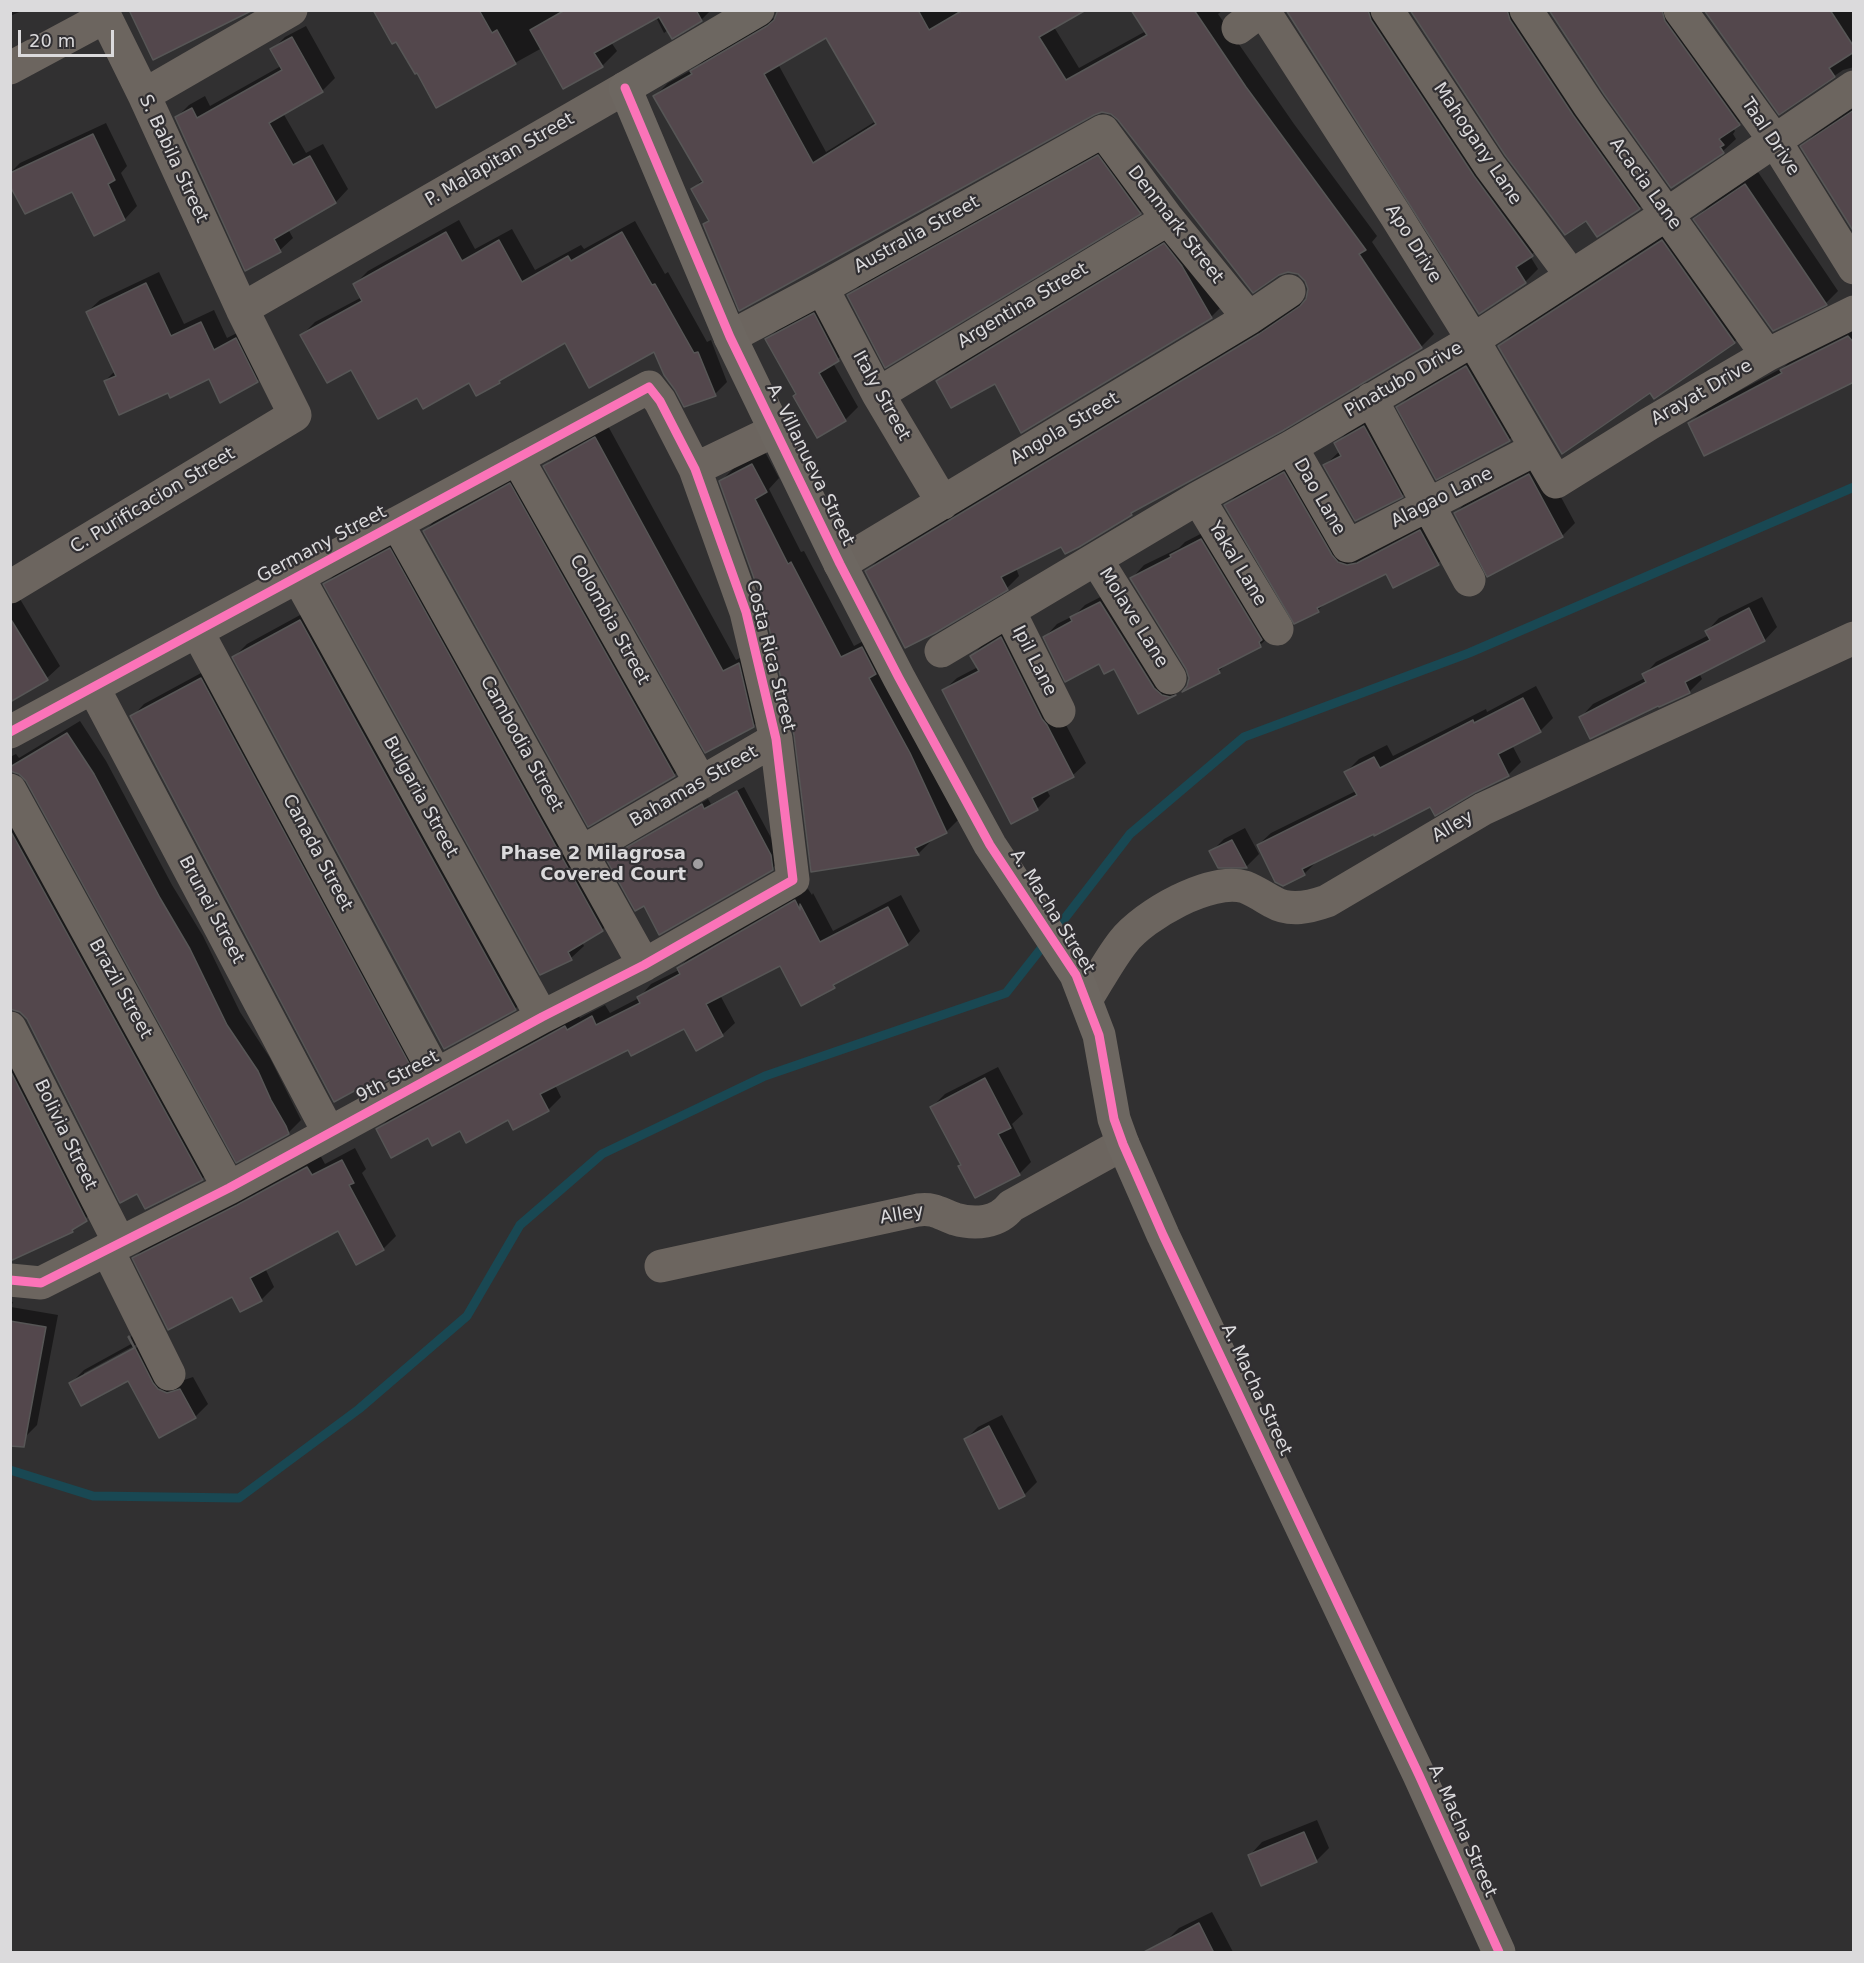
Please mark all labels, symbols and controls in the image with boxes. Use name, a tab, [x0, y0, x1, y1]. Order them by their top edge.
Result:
scale bar	[21, 18, 117, 56]
text: 20 m	[29, 30, 75, 51]
street label: Mahogany Lane	[1428, 79, 1526, 209]
street label: S. Babila Street	[134, 91, 212, 227]
street label: Taal Drive	[1736, 94, 1804, 180]
street label: P. Malapitan Street	[422, 109, 578, 211]
street label: Acacia Lane	[1604, 134, 1686, 234]
street label: Denmark Street	[1122, 162, 1228, 288]
street label: Australia Street	[851, 192, 983, 278]
street label: Apo Drive	[1380, 201, 1446, 287]
street label: Argentina Street	[954, 259, 1092, 353]
street label: Pinatubo Drive	[1341, 338, 1467, 422]
street label: Italy Street	[847, 347, 915, 445]
street label: Arayat Drive	[1648, 355, 1756, 431]
street label: A. Villanueva Street	[761, 381, 859, 549]
street label: Angola Street	[1007, 388, 1123, 470]
street label: C. Purificacion Street	[67, 443, 239, 559]
street label: Dao Lane	[1288, 455, 1350, 539]
street label: Alagao Lane	[1388, 463, 1496, 533]
street label: Germany Street	[254, 502, 390, 588]
street label: Yakal Lane	[1203, 518, 1271, 610]
street label: Colombia Street	[564, 551, 654, 689]
street label: Molave Lane	[1094, 564, 1172, 672]
street label: Costa Rica Street	[741, 578, 799, 734]
street label: Ipil Lane	[1007, 622, 1061, 700]
street label: Cambodia Street	[475, 673, 567, 815]
street label: Bulgaria Street	[378, 733, 462, 861]
street label: Bahamas Street	[626, 742, 762, 832]
street label: Canada Street	[277, 791, 357, 915]
street label: Alley	[1429, 806, 1477, 848]
place label: Phase 2 Milagrosa Covered Court	[500, 843, 686, 886]
street label: A. Macha Street	[1005, 846, 1099, 978]
street label: Brunei Street	[174, 852, 248, 968]
marker: Phase 2 Milagrosa Covered Court	[691, 857, 705, 871]
street label: Brazil Street	[84, 935, 156, 1043]
street label: 9th Street	[353, 1046, 443, 1108]
street label: Bolivia Street	[29, 1076, 101, 1194]
street label: Alley	[878, 1201, 926, 1229]
street label: A. Macha Street	[1216, 1321, 1296, 1459]
street label: A. Macha Street	[1423, 1761, 1501, 1901]

